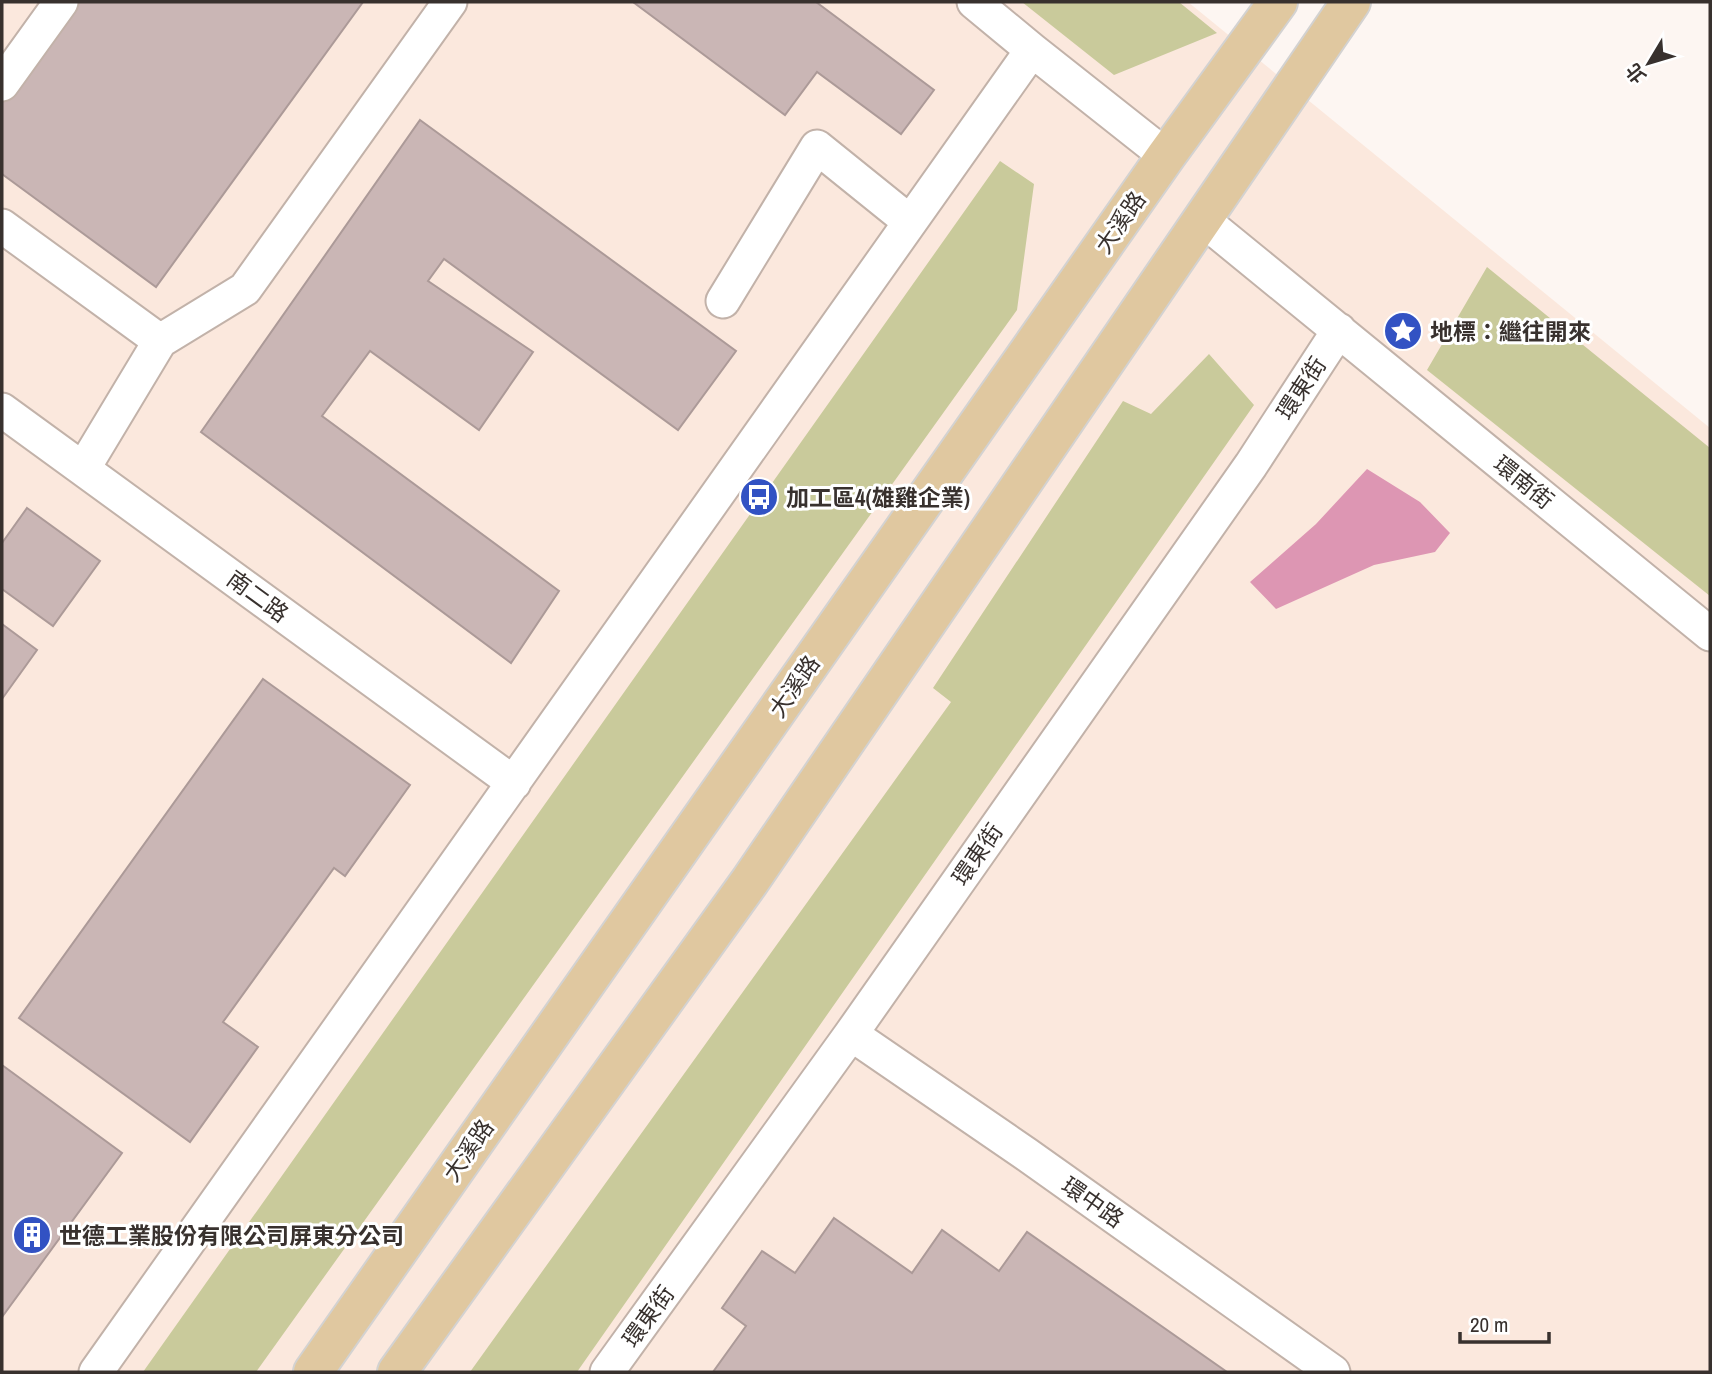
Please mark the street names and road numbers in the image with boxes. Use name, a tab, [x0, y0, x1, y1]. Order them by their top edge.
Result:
street label: 大溪路	[1088, 185, 1152, 259]
street label: 環東街	[1269, 351, 1333, 425]
street label: 環南街	[1487, 448, 1561, 516]
street label: 南二路	[221, 563, 295, 629]
street label: 大溪路	[762, 649, 826, 723]
street label: 環東街	[945, 817, 1009, 891]
street label: 大溪路	[436, 1113, 500, 1187]
street label: 環中路	[1056, 1170, 1130, 1234]
street label: 環東街	[615, 1279, 681, 1353]

